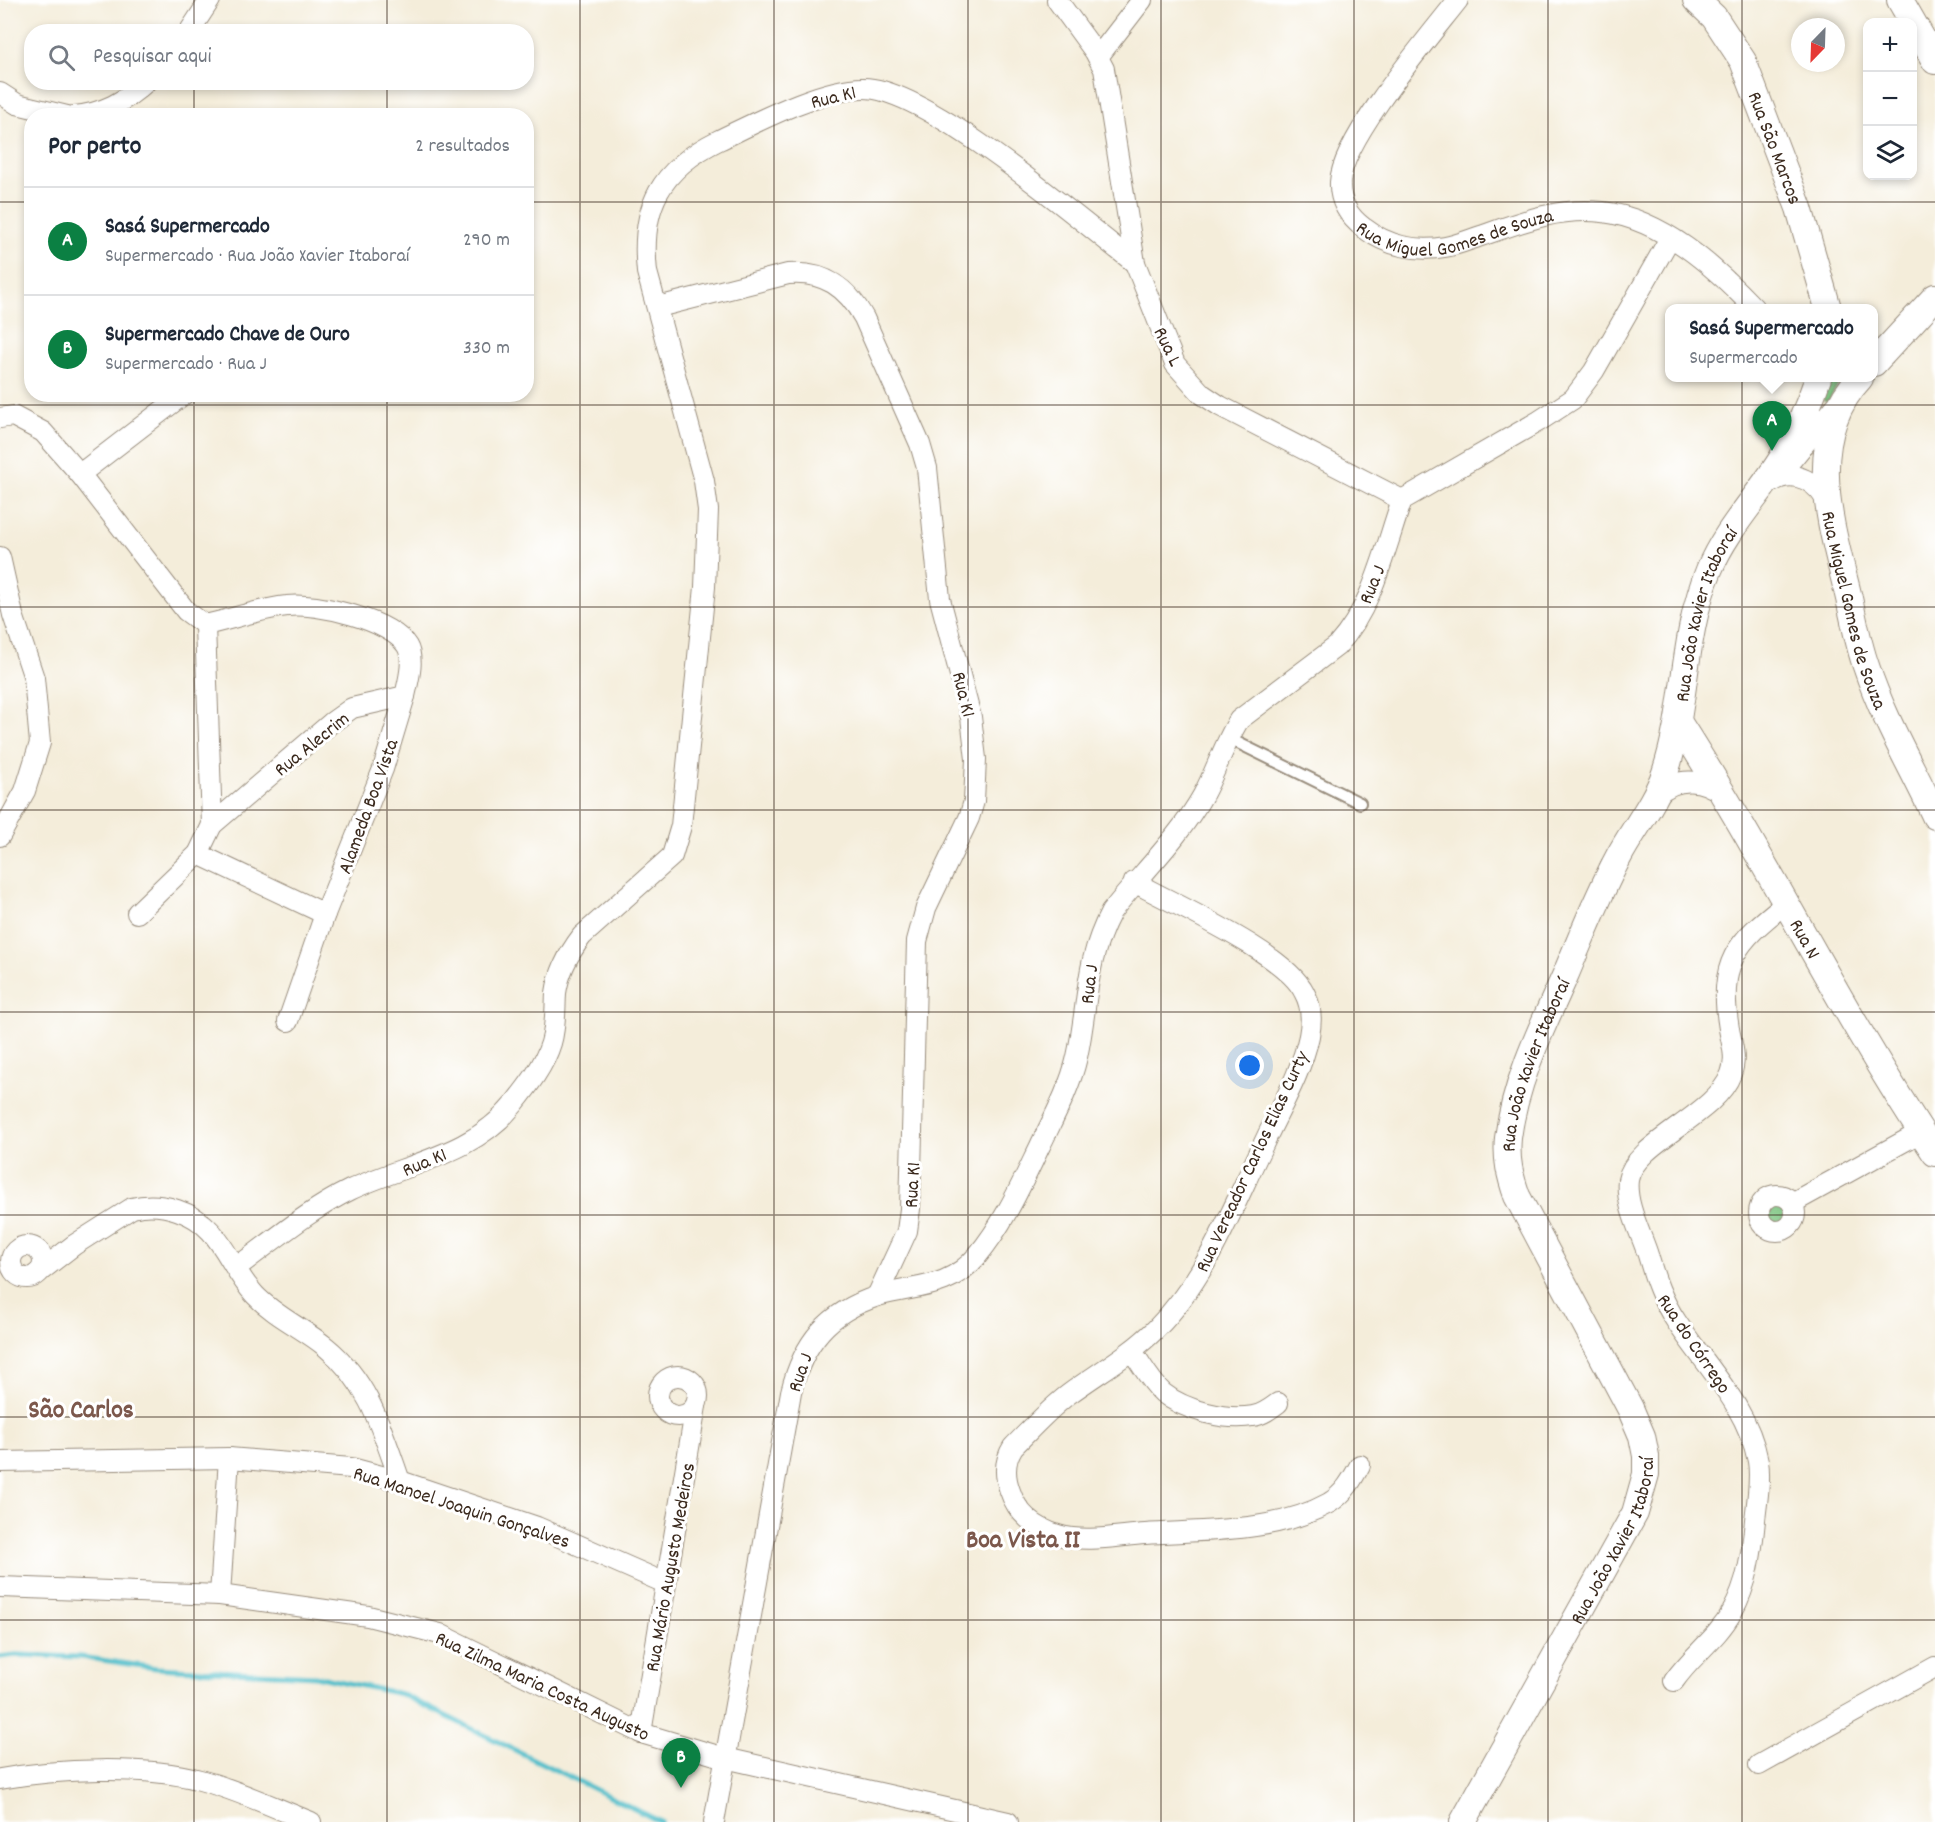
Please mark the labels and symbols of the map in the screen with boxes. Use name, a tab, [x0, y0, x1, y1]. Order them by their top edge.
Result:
north arrow	[1791, 18, 1845, 72]
street label: Rua K1	[808, 80, 859, 118]
street label: Rua São Marcos	[1739, 88, 1807, 209]
street label: Rua Miguel Gomes de Souza	[1356, 199, 1560, 231]
text: Rua Miguel Gomes de Souza	[1349, 203, 1557, 266]
street label: Rua L	[1145, 323, 1188, 372]
pin: A	[1752, 402, 1792, 451]
street label: Rua Miguel Gomes de Souza	[1812, 509, 1893, 715]
street label: Rua João Xavier Itaboraí	[1670, 521, 1747, 704]
street label: Rua J	[1353, 562, 1394, 609]
street label: Rua K1	[943, 669, 981, 720]
street label: Rua Alecrim	[269, 706, 357, 784]
street label: Alameda Boa Vista	[332, 735, 407, 878]
street label: Rua N	[1781, 915, 1826, 965]
street label: Rua J	[1075, 963, 1107, 1006]
street label: Rua João Xavier Itaboraí	[1496, 974, 1580, 1152]
street label: Rua Vereador Carlos Elias Curty	[1190, 1046, 1318, 1278]
your location	[1235, 1051, 1264, 1080]
street label: Rua K1	[399, 1142, 452, 1186]
street label: Rua K1	[899, 1161, 929, 1209]
street label: Rua do Córrego	[1649, 1289, 1736, 1400]
street label: Rua J	[782, 1350, 822, 1396]
district label: São Carlos	[28, 1393, 134, 1430]
street label: Rua João Xavier Itaboraí	[1565, 1456, 1663, 1630]
street label: Rua Manoel Joaquin Gonçalves	[349, 1461, 573, 1557]
street label: Rua Mário Augusto Medeiros	[640, 1461, 704, 1674]
district label: Boa Vista II	[966, 1523, 1081, 1560]
street label: Rua Zilma Maria Costa Augusto	[430, 1626, 654, 1750]
pin: B	[662, 1738, 700, 1788]

